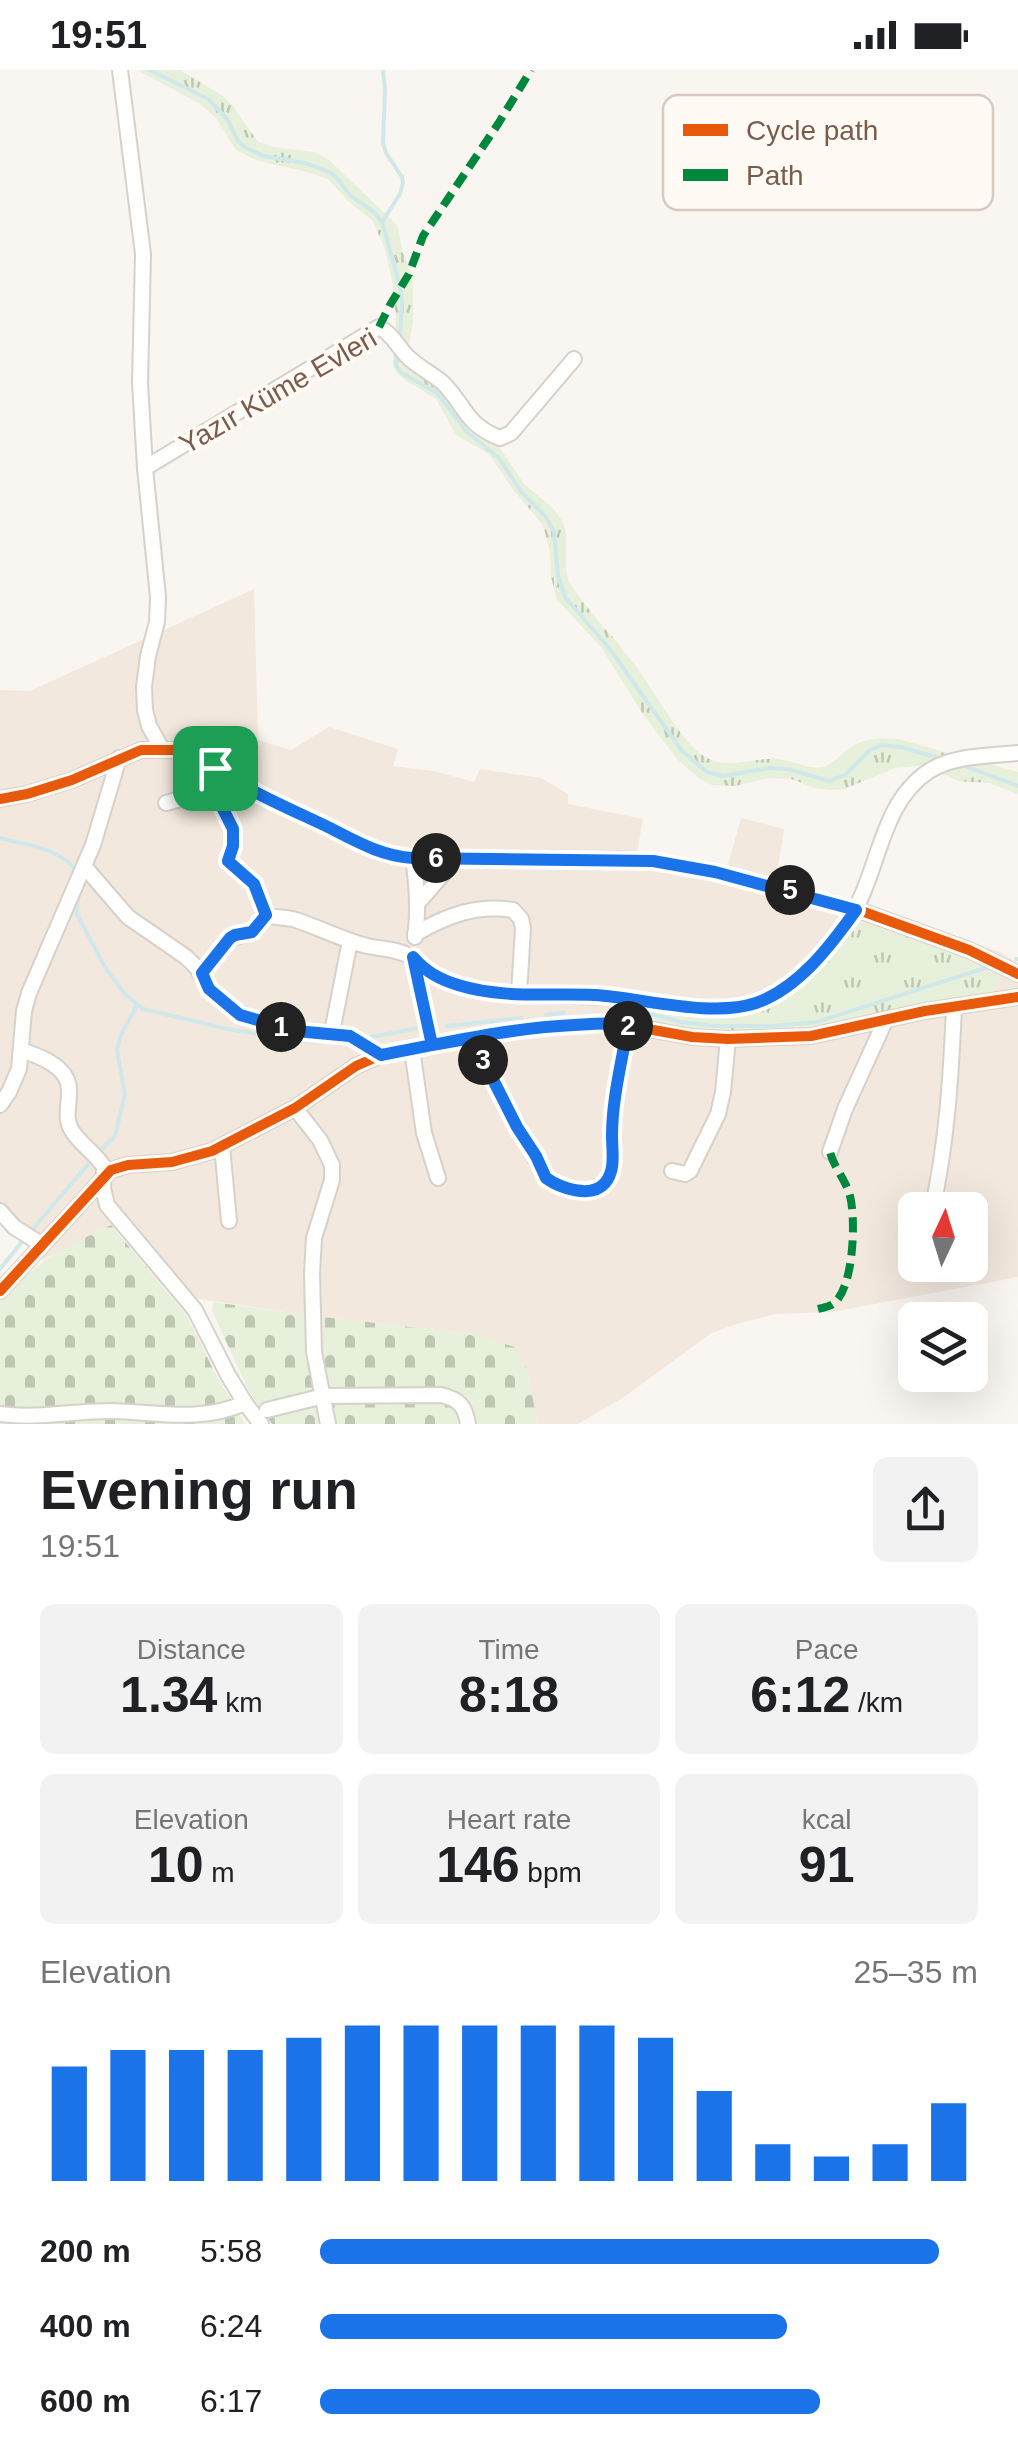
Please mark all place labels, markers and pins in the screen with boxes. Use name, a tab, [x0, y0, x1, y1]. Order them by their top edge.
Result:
pin	[173, 726, 258, 811]
pin: 6	[411, 833, 461, 883]
pin: 5	[765, 865, 815, 915]
pin: 2	[603, 1001, 653, 1051]
pin: 1	[256, 1002, 306, 1052]
pin: 3	[458, 1035, 508, 1085]

